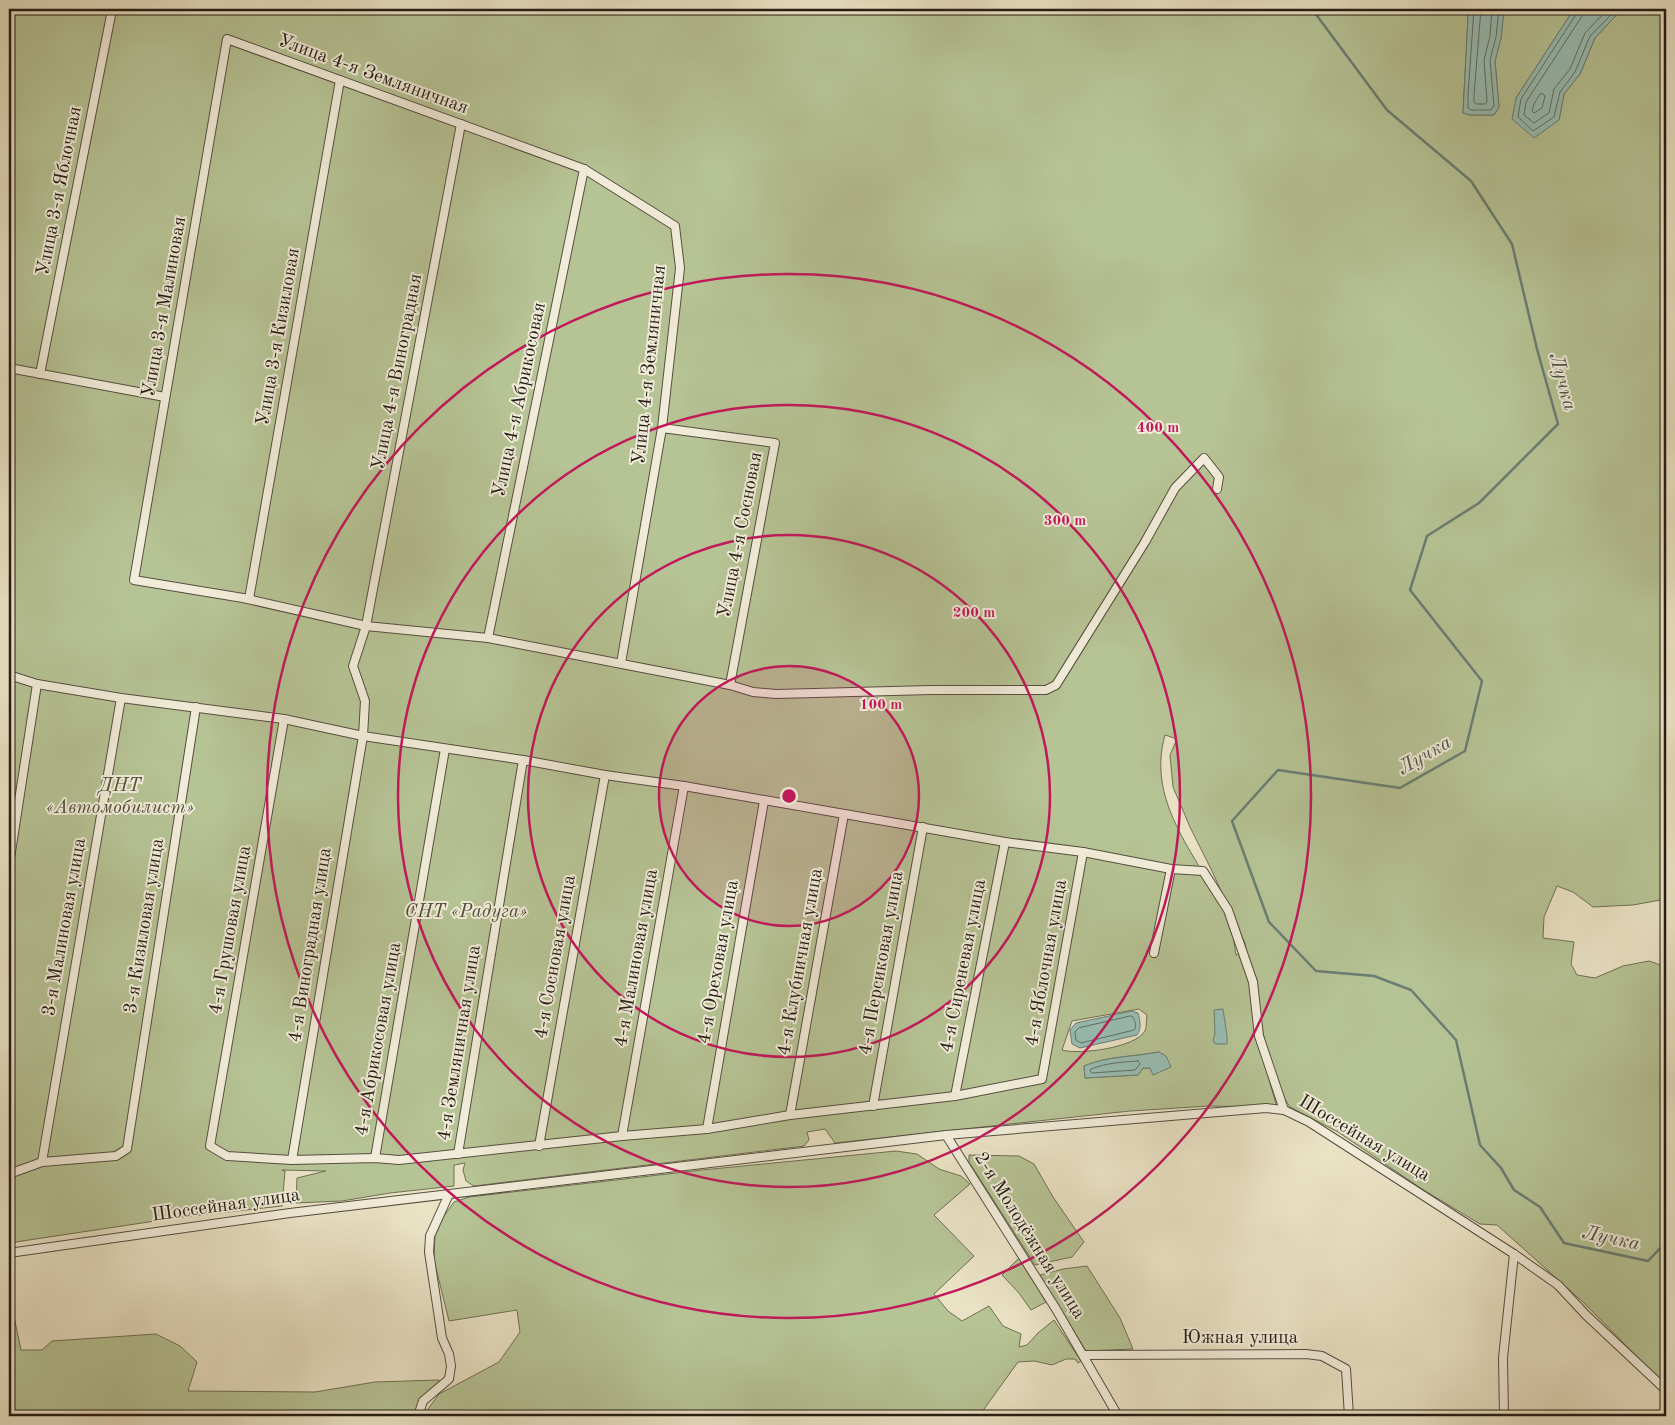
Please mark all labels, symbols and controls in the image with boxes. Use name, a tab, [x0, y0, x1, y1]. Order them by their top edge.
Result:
street label: Улица 4-я Земляничная	[275, 32, 471, 118]
street label: Улица 3-я Яблочная	[34, 105, 86, 277]
street label: Улица 3-я Малиновая	[140, 215, 190, 399]
street label: Улица 3-я Кизиловая	[254, 247, 304, 427]
street label: Улица 4-я Земляничная	[630, 264, 670, 466]
street label: Улица 4-я Виноградная	[370, 272, 426, 472]
street label: Улица 4-я Абрикосовая	[490, 301, 550, 499]
water label: Лучка	[1545, 351, 1579, 413]
text: 400 m	[1137, 421, 1179, 436]
street label: Улица 4-я Сосновая	[716, 450, 766, 620]
text: 300 m	[1044, 514, 1086, 529]
text: 200 m	[953, 606, 995, 621]
text: 100 m	[860, 698, 902, 713]
water label: Лучка	[1395, 733, 1456, 779]
park label: ДНТ «Автомобилист»	[46, 777, 194, 818]
centre of rings	[780, 787, 798, 805]
street label: 3-я Малиновая улица	[40, 836, 90, 1018]
street label: 3-я Кизиловая улица	[122, 836, 168, 1015]
street label: 4-я Грушовая улица	[207, 843, 255, 1016]
street label: 4-я Виноградная улица	[286, 846, 336, 1044]
street label: 4-я Клубничная улица	[775, 866, 827, 1057]
street label: 4-я Малиновая улица	[612, 867, 662, 1049]
street label: 4-я Персиковая улица	[856, 869, 908, 1057]
street label: 4-я Сосновая улица	[532, 873, 580, 1040]
street label: 4-я Сиреневая улица	[938, 877, 990, 1054]
street label: 4-я Ореховая улица	[695, 878, 743, 1046]
street label: 4-я Яблочная улица	[1023, 878, 1071, 1048]
park label: СНТ «Радуга»	[405, 903, 527, 922]
street label: 4-я Абрикосовая улица	[353, 940, 405, 1137]
street label: 4-я Земляничная улица	[435, 943, 485, 1142]
street label: Шоссейная улица	[1295, 1092, 1433, 1186]
street label: 2-я Молодёжная улица	[970, 1149, 1088, 1323]
street label: Шоссейная улица	[151, 1186, 302, 1226]
water label: Лучка	[1580, 1223, 1642, 1255]
street label: Южная улица	[1182, 1329, 1299, 1348]

